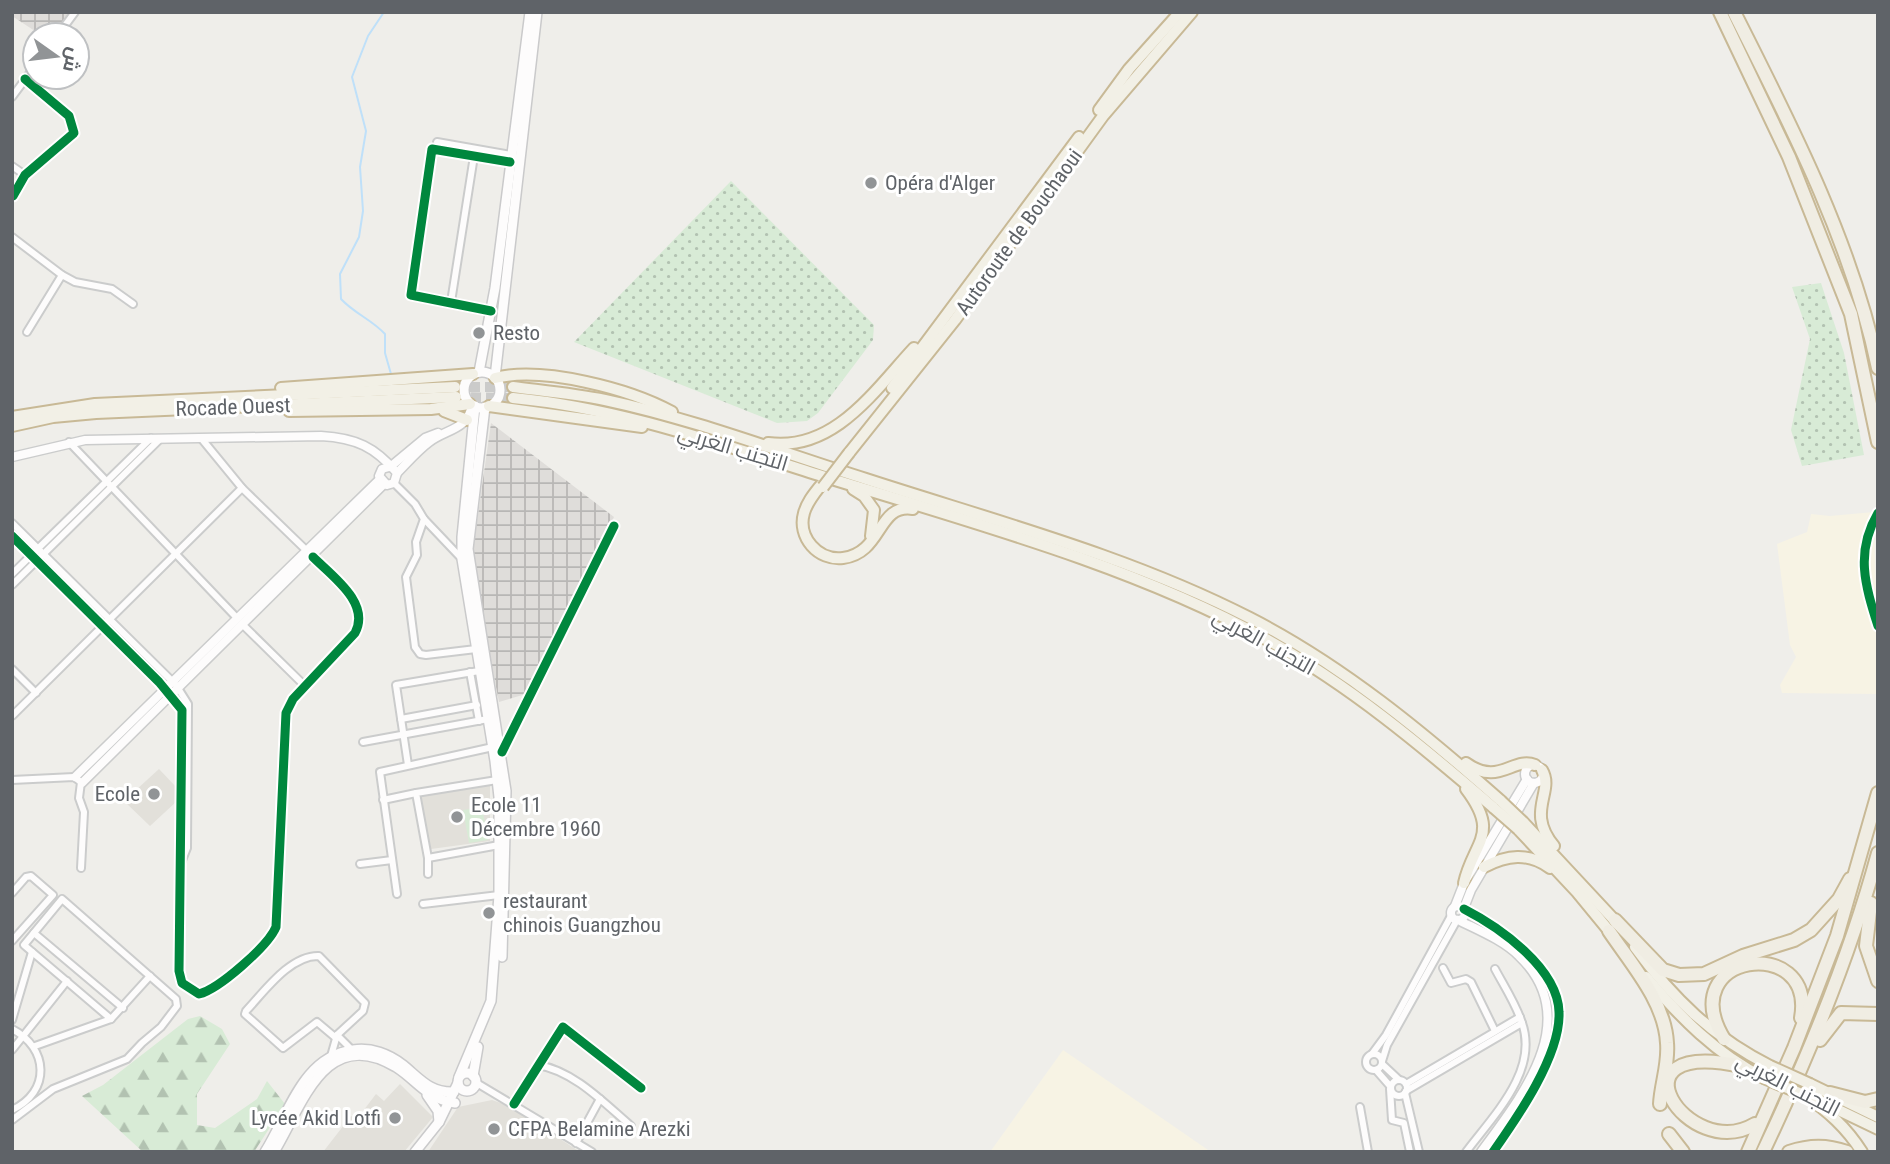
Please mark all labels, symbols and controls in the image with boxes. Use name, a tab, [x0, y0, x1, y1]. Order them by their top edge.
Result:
north arrow	[21, 21, 91, 91]
text: ش	[58, 45, 86, 75]
street label: Autoroute de Bouchaoui	[951, 144, 1087, 320]
place label: Opéra d'Alger	[885, 171, 995, 195]
marker: Opéra d'Alger	[863, 175, 879, 191]
place label: Resto	[493, 321, 540, 345]
marker: Resto	[471, 325, 487, 341]
street label: Rocade Ouest	[175, 393, 291, 421]
street label: التجنب الغربي	[674, 420, 791, 480]
street label: التجنب الغربي	[1207, 604, 1320, 684]
place label: Ecole	[95, 782, 140, 806]
marker: Ecole	[146, 786, 162, 802]
place label: Ecole 11 Décembre 1960	[471, 793, 601, 841]
marker: Ecole 11 Décembre 1960	[449, 809, 465, 825]
place label: restaurant chinois Guangzhou	[503, 889, 661, 937]
marker: restaurant chinois Guangzhou	[481, 905, 497, 921]
street label: التجنب الغربي	[1730, 1049, 1844, 1125]
place label: Lycée Akid Lotfi	[251, 1106, 381, 1130]
marker: Lycée Akid Lotfi	[387, 1110, 403, 1126]
place label: CFPA Belamine Arezki	[508, 1117, 690, 1141]
marker: CFPA Belamine Arezki	[486, 1121, 502, 1137]

